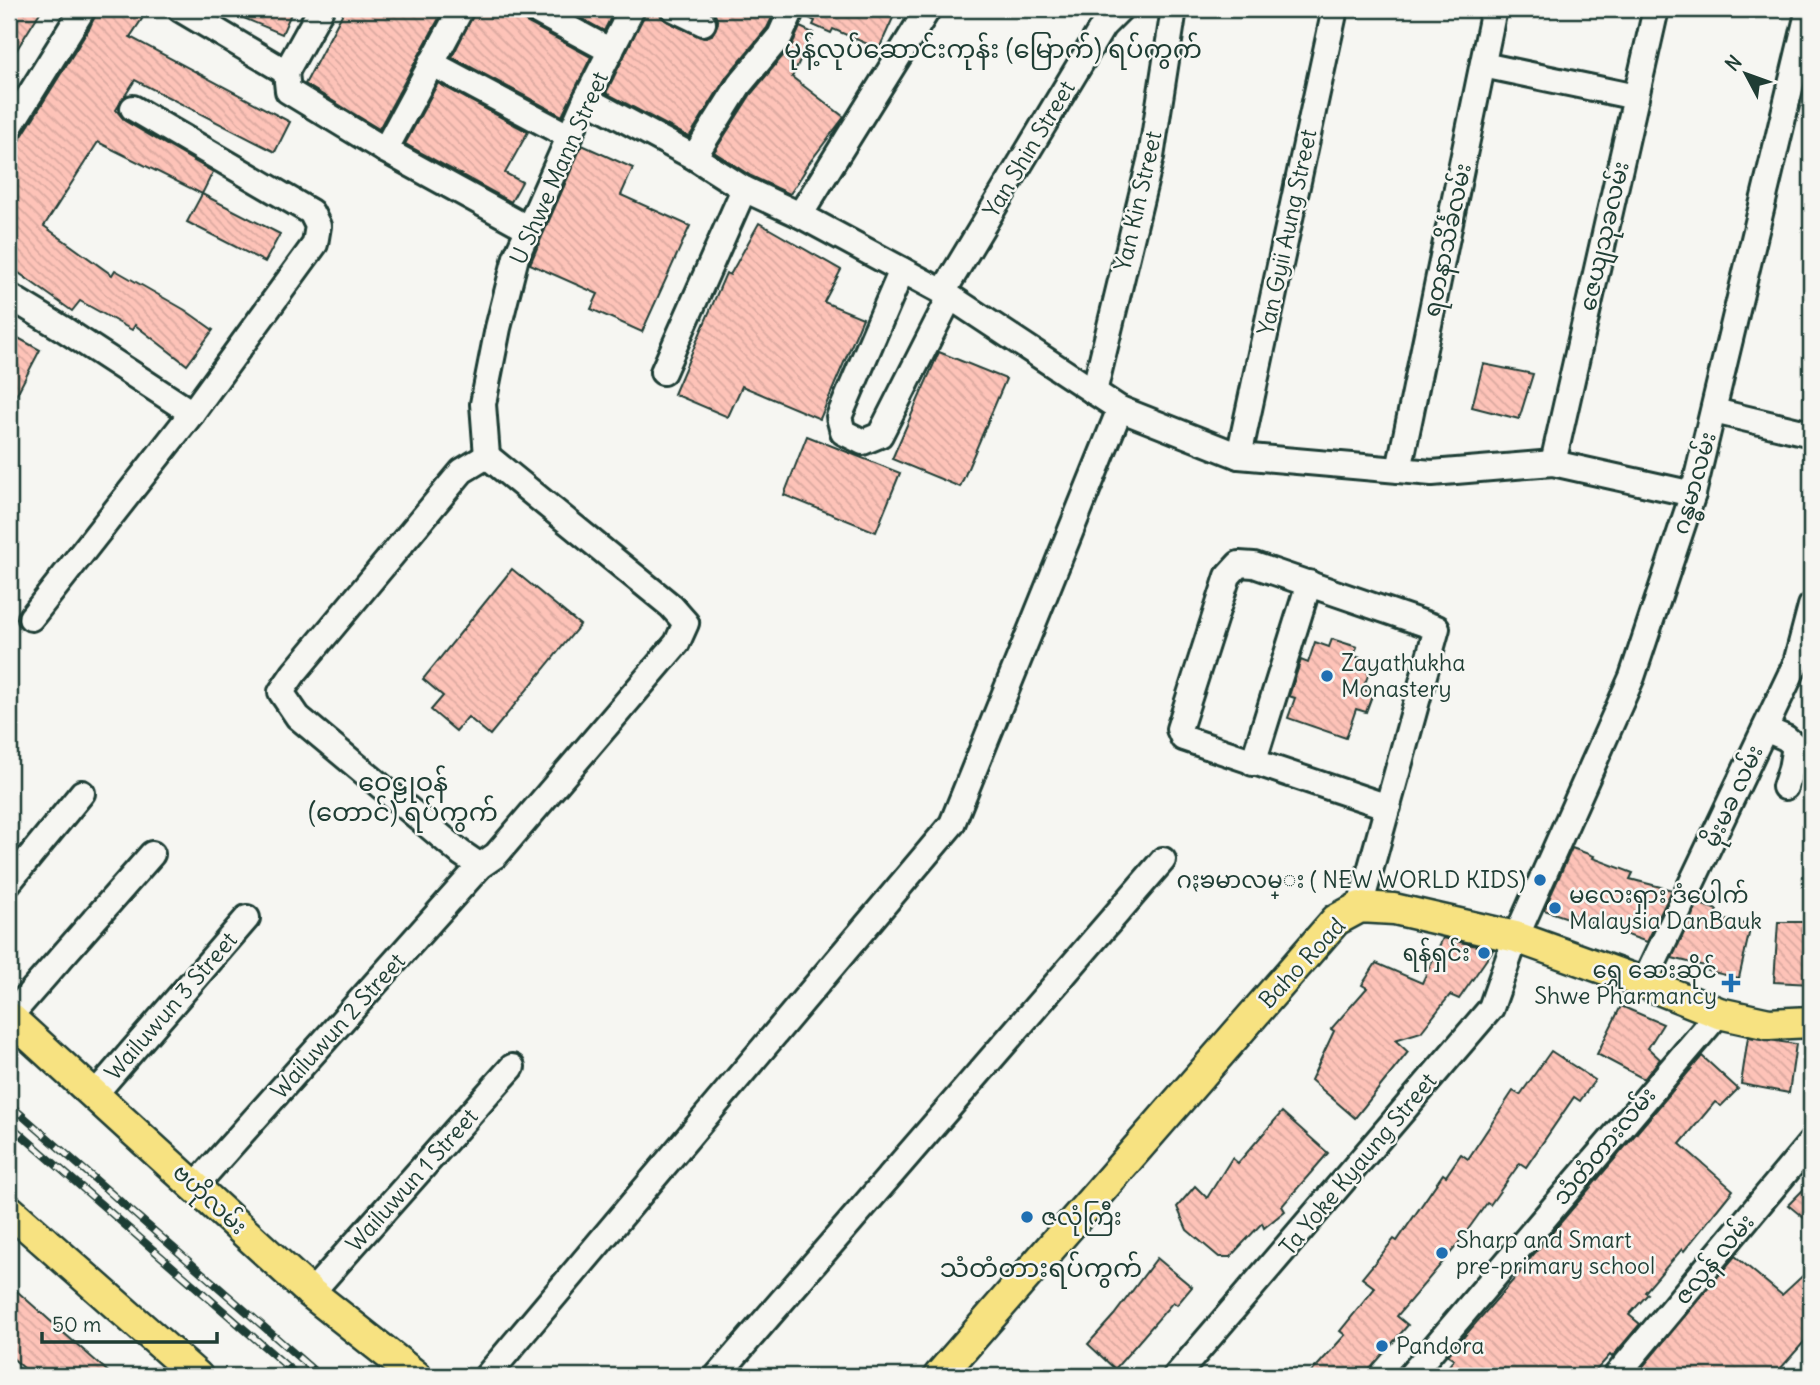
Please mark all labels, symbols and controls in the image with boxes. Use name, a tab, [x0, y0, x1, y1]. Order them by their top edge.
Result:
district label: မုန့်လုပ်ဆောင်းကုန်း (မြောက်) ရပ်ကွက်	[784, 32, 1202, 70]
north arrow	[1712, 38, 1782, 108]
text: N	[1720, 50, 1747, 76]
street label: U Shwe Mann Street	[503, 67, 614, 269]
street label: Yan Shin Street	[976, 75, 1081, 222]
street label: Yan Gyii Aung Street	[1251, 126, 1323, 337]
street label: Yan Kin Street	[1107, 128, 1168, 274]
street label: ဇေယျသုခလမ်း	[1571, 158, 1640, 315]
street label: ရတနာသိင်္ခလမ်း	[1415, 160, 1482, 320]
street label: ဂန္ဓမာလမ်း	[1664, 428, 1727, 539]
place label: Zayathukha Monastery	[1341, 648, 1465, 703]
marker: Zayathukha Monastery	[1319, 668, 1335, 684]
street label: မိုးမခ လမ်း	[1695, 740, 1773, 854]
district label: ဝေဠုဝန် (တောင်) ရပ်ကွက်	[308, 765, 498, 833]
place label: ဂႏၶမာလမ္း ( NEW WORLD KIDS)	[1177, 865, 1526, 899]
marker: ဂႏၶမာလမ္း ( NEW WORLD KIDS)	[1532, 872, 1548, 888]
place label: မလေးရှား ဒံပေါက် Malaysia DanBauk	[1569, 879, 1762, 935]
marker: မလေးရှား ဒံပေါက် Malaysia DanBauk	[1547, 900, 1563, 916]
street label: Baho Road	[1252, 911, 1351, 1014]
street label: Wailuwun 3 Street	[98, 925, 243, 1086]
place label: ရန်ရှင်း	[1403, 937, 1470, 972]
marker: ရန်ရှင်း	[1476, 945, 1492, 961]
street label: Wailuwun 2 Street	[264, 946, 411, 1105]
place label: ရွှေ ဆေးဆိုင် Shwe Pharmancy	[1534, 954, 1717, 1010]
marker: ရွှေ ဆေးဆိုင် Shwe Pharmancy	[1723, 975, 1739, 991]
street label: Ta Yoke Kyaung Street	[1273, 1066, 1443, 1261]
street label: သံတံတားလမ်း	[1545, 1080, 1661, 1211]
street label: Wailuwun 1 Street	[340, 1102, 484, 1257]
street label: ဗဟိုလမ်း	[164, 1156, 254, 1244]
place label: ဇလုံကြီး	[1041, 1201, 1122, 1236]
street label: ဇလွန် လမ်း	[1667, 1207, 1764, 1313]
marker: ဇလုံကြီး	[1019, 1209, 1035, 1225]
place label: Sharp and Smart pre-primary school	[1456, 1225, 1655, 1280]
marker: Sharp and Smart pre-primary school	[1434, 1245, 1450, 1261]
district label: သံတံတားရပ်ကွက်	[940, 1251, 1142, 1289]
scale bar	[42, 1301, 217, 1345]
text: 50 m	[52, 1311, 101, 1338]
place label: Pandora	[1396, 1331, 1484, 1360]
marker: Pandora	[1374, 1338, 1390, 1354]

